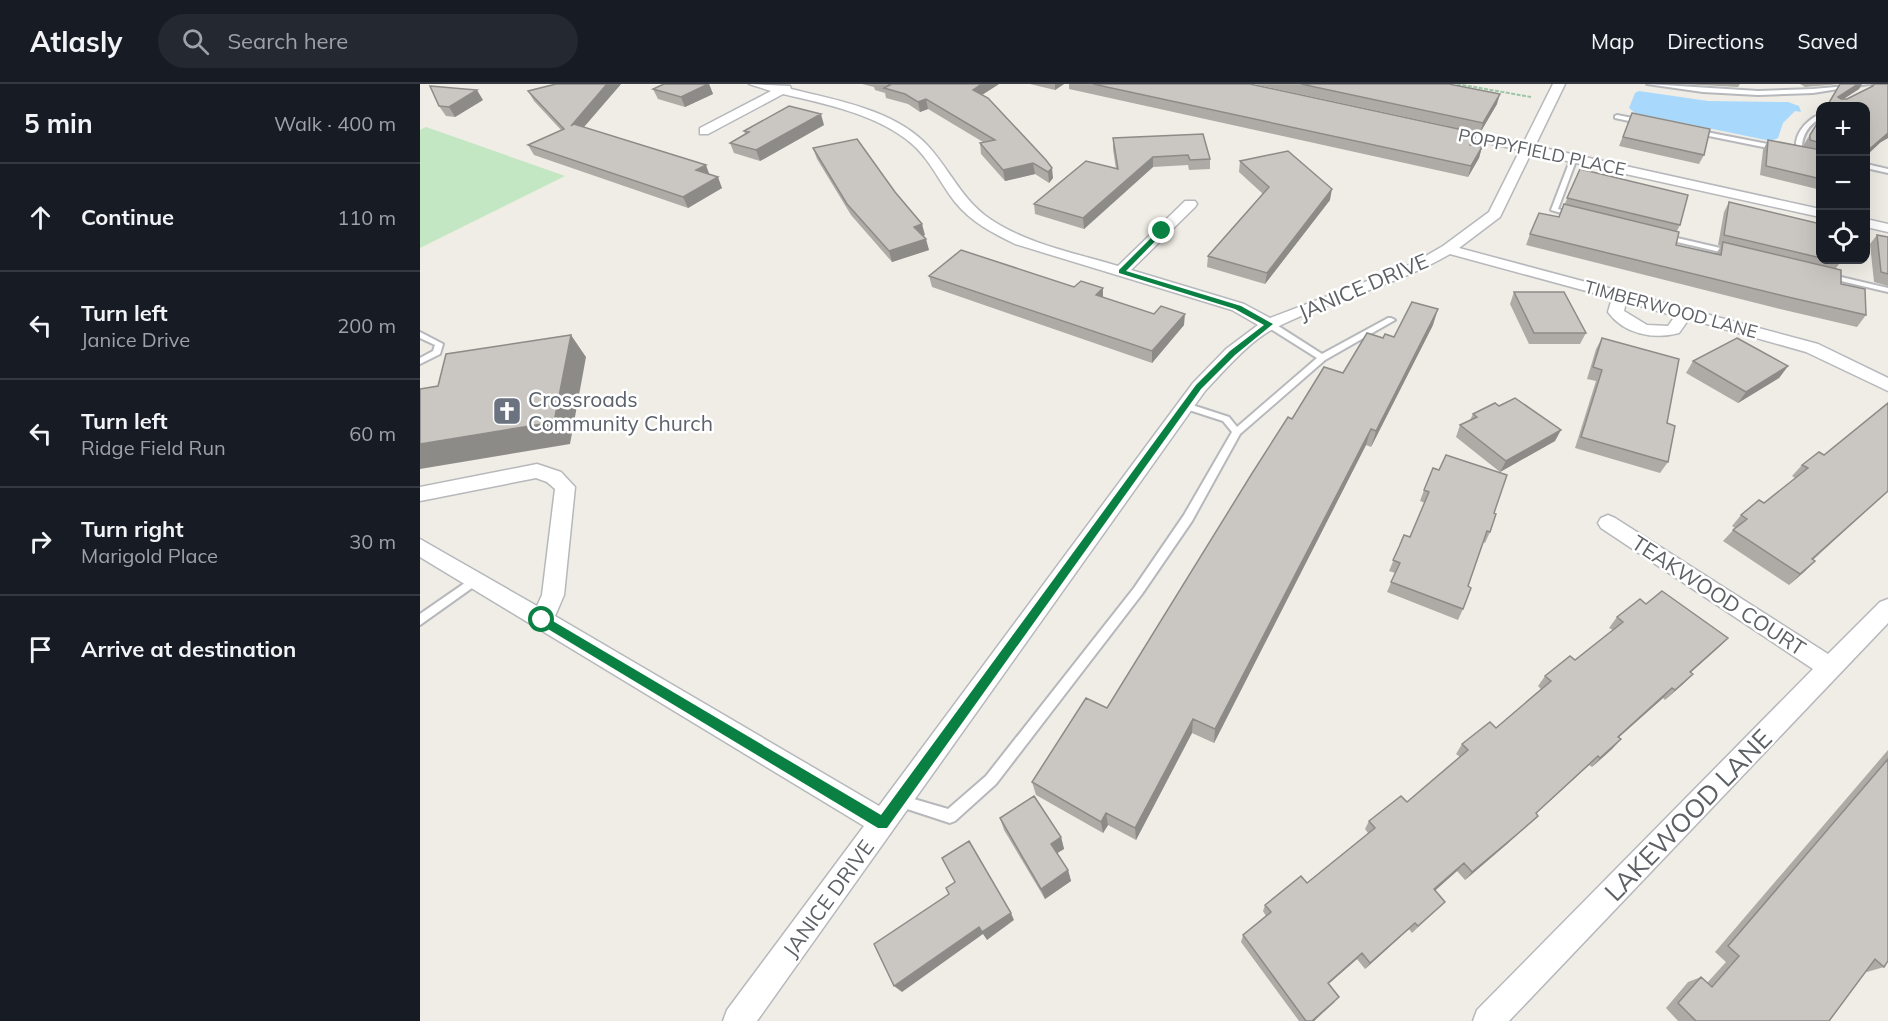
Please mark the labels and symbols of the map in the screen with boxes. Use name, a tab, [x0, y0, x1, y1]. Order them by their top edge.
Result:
street label: POPPYFIELD PLACE	[1456, 123, 1628, 181]
route end	[1148, 217, 1174, 243]
street label: JANICE DRIVE	[1294, 247, 1432, 325]
street label: TIMBERWOOD LANE	[1582, 275, 1760, 343]
place label: Crossroads Community Church	[528, 386, 713, 436]
church icon: Crossroads Community Church	[491, 395, 523, 427]
street label: TEAKWOOD COURT	[1627, 529, 1811, 661]
route start	[528, 606, 554, 632]
street label: LAKEWOOD LANE	[1597, 722, 1779, 908]
street label: JANICE DRIVE	[777, 834, 879, 962]

